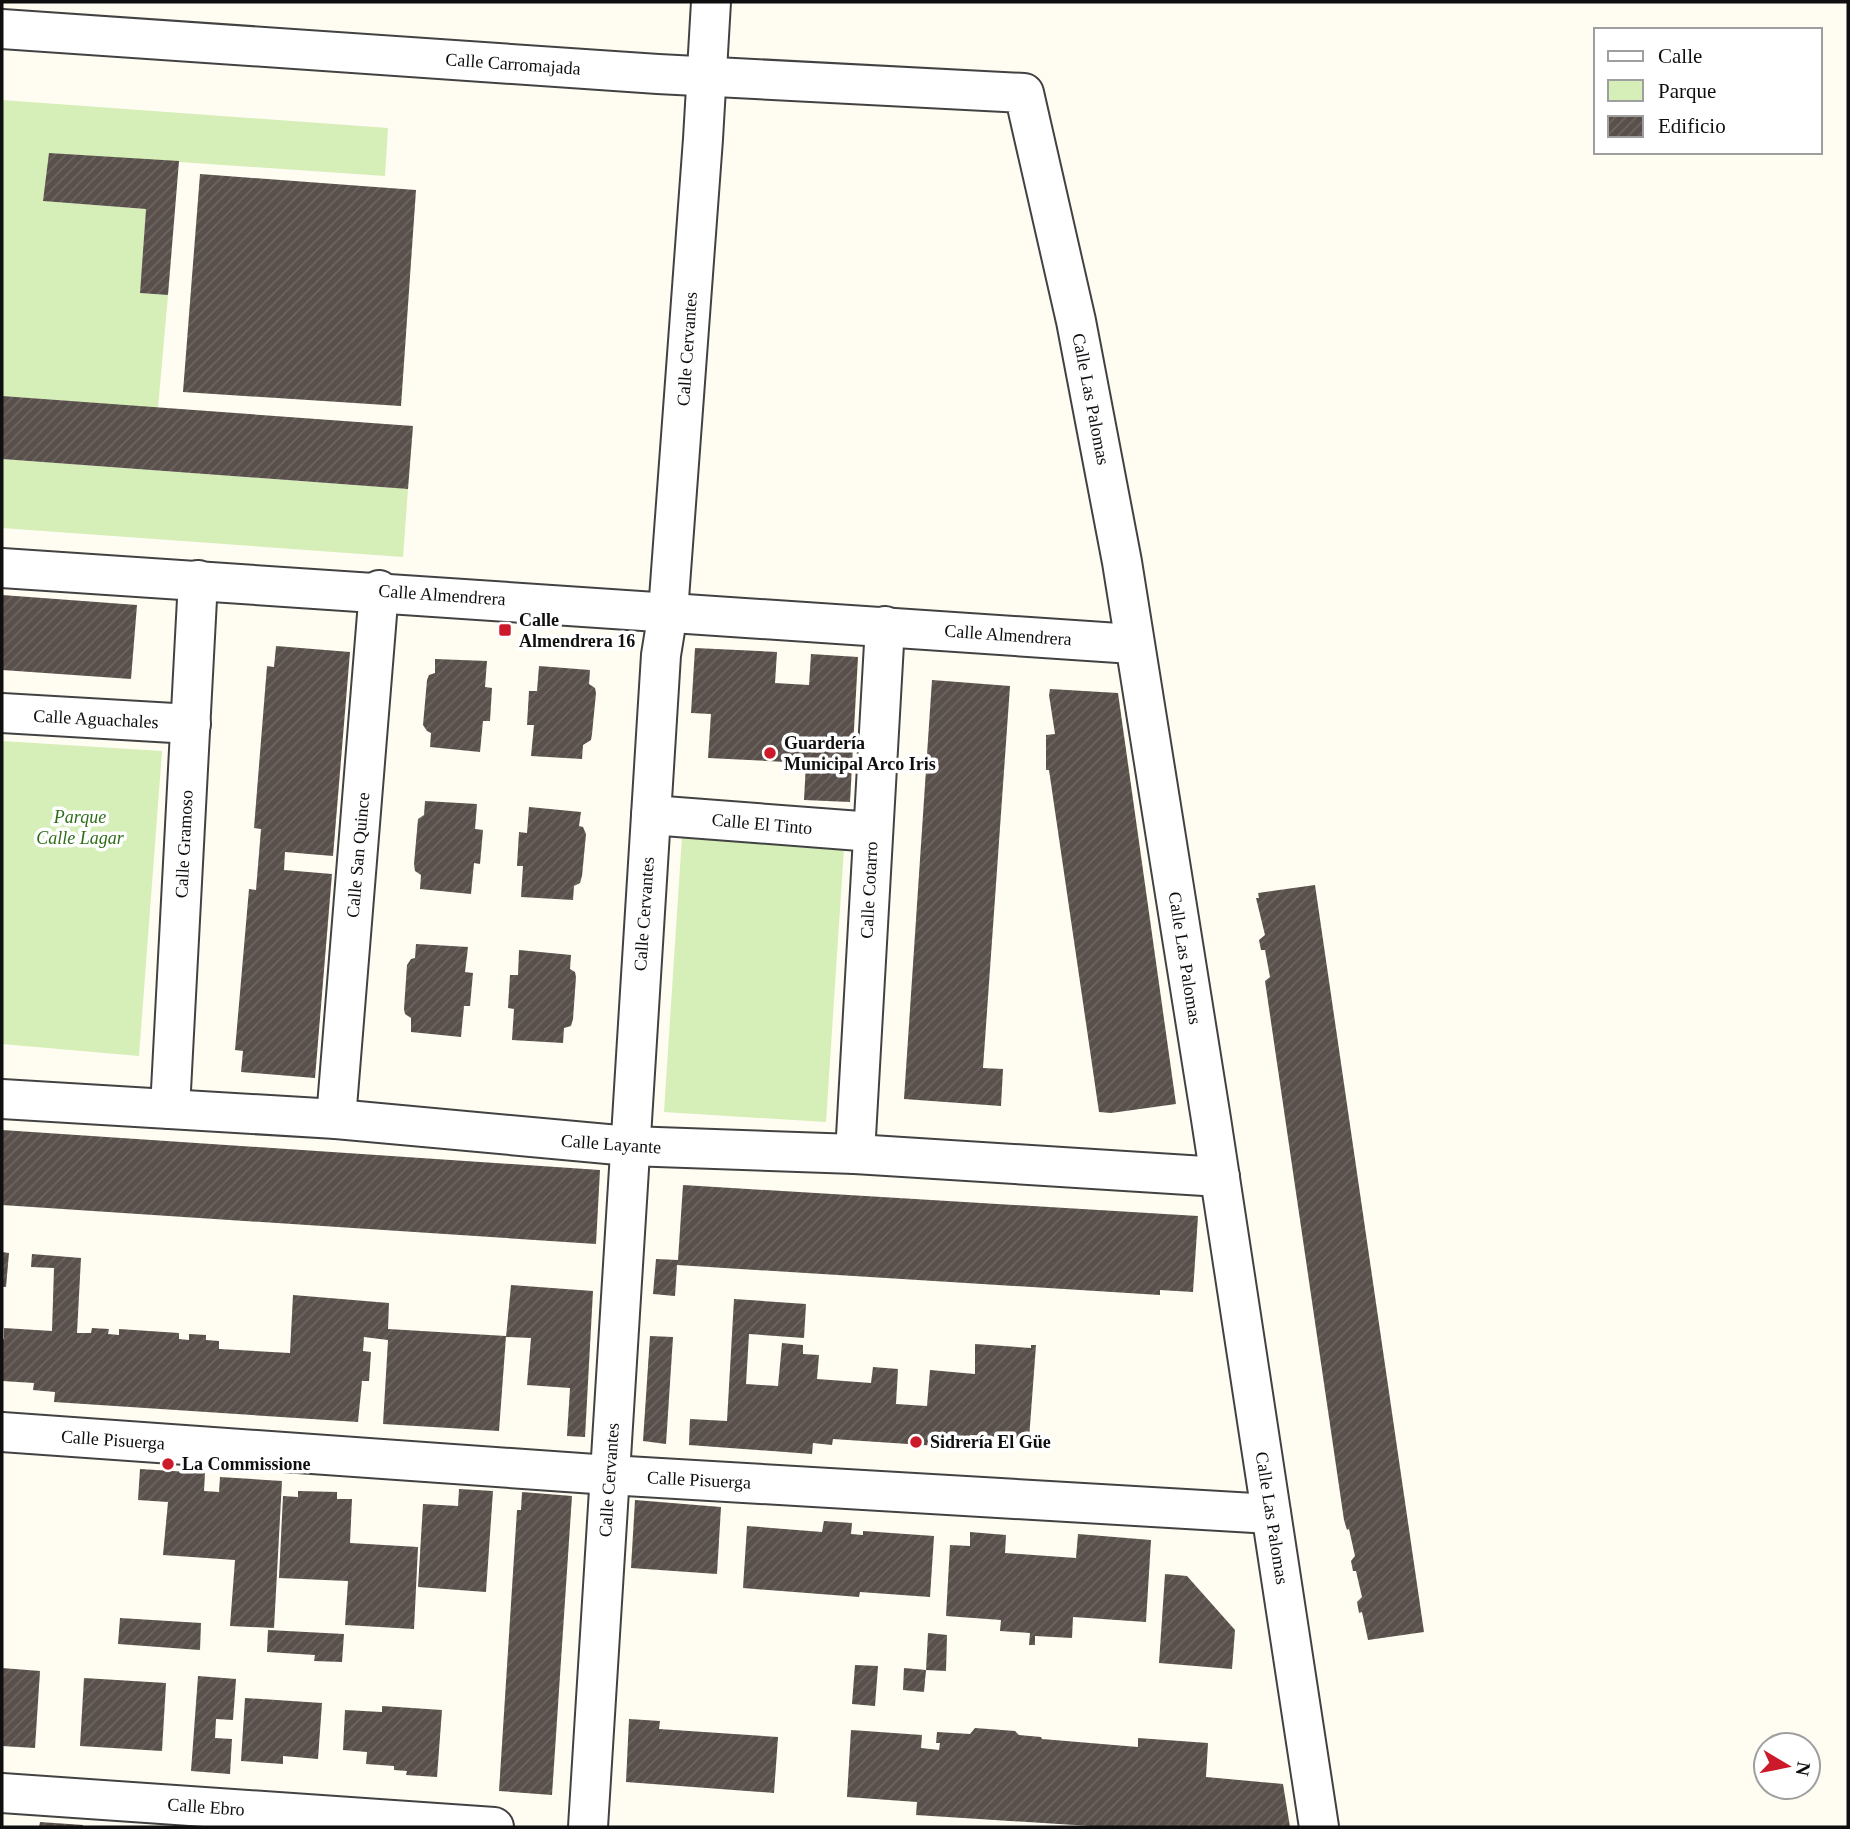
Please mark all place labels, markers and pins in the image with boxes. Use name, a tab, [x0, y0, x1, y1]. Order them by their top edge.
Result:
place label: Calle Almendrera 16	[519, 610, 635, 651]
marker: Calle Almendrera 16	[497, 622, 513, 638]
place label: Guardería Municipal Arco Iris	[784, 733, 936, 774]
marker: Guardería Municipal Arco Iris	[762, 745, 778, 761]
place label: Sidrería El Güe	[930, 1432, 1051, 1452]
marker: Sidrería El Güe	[908, 1434, 924, 1450]
place label: La Commissione	[182, 1454, 311, 1474]
marker: La Commissione	[160, 1456, 176, 1472]

